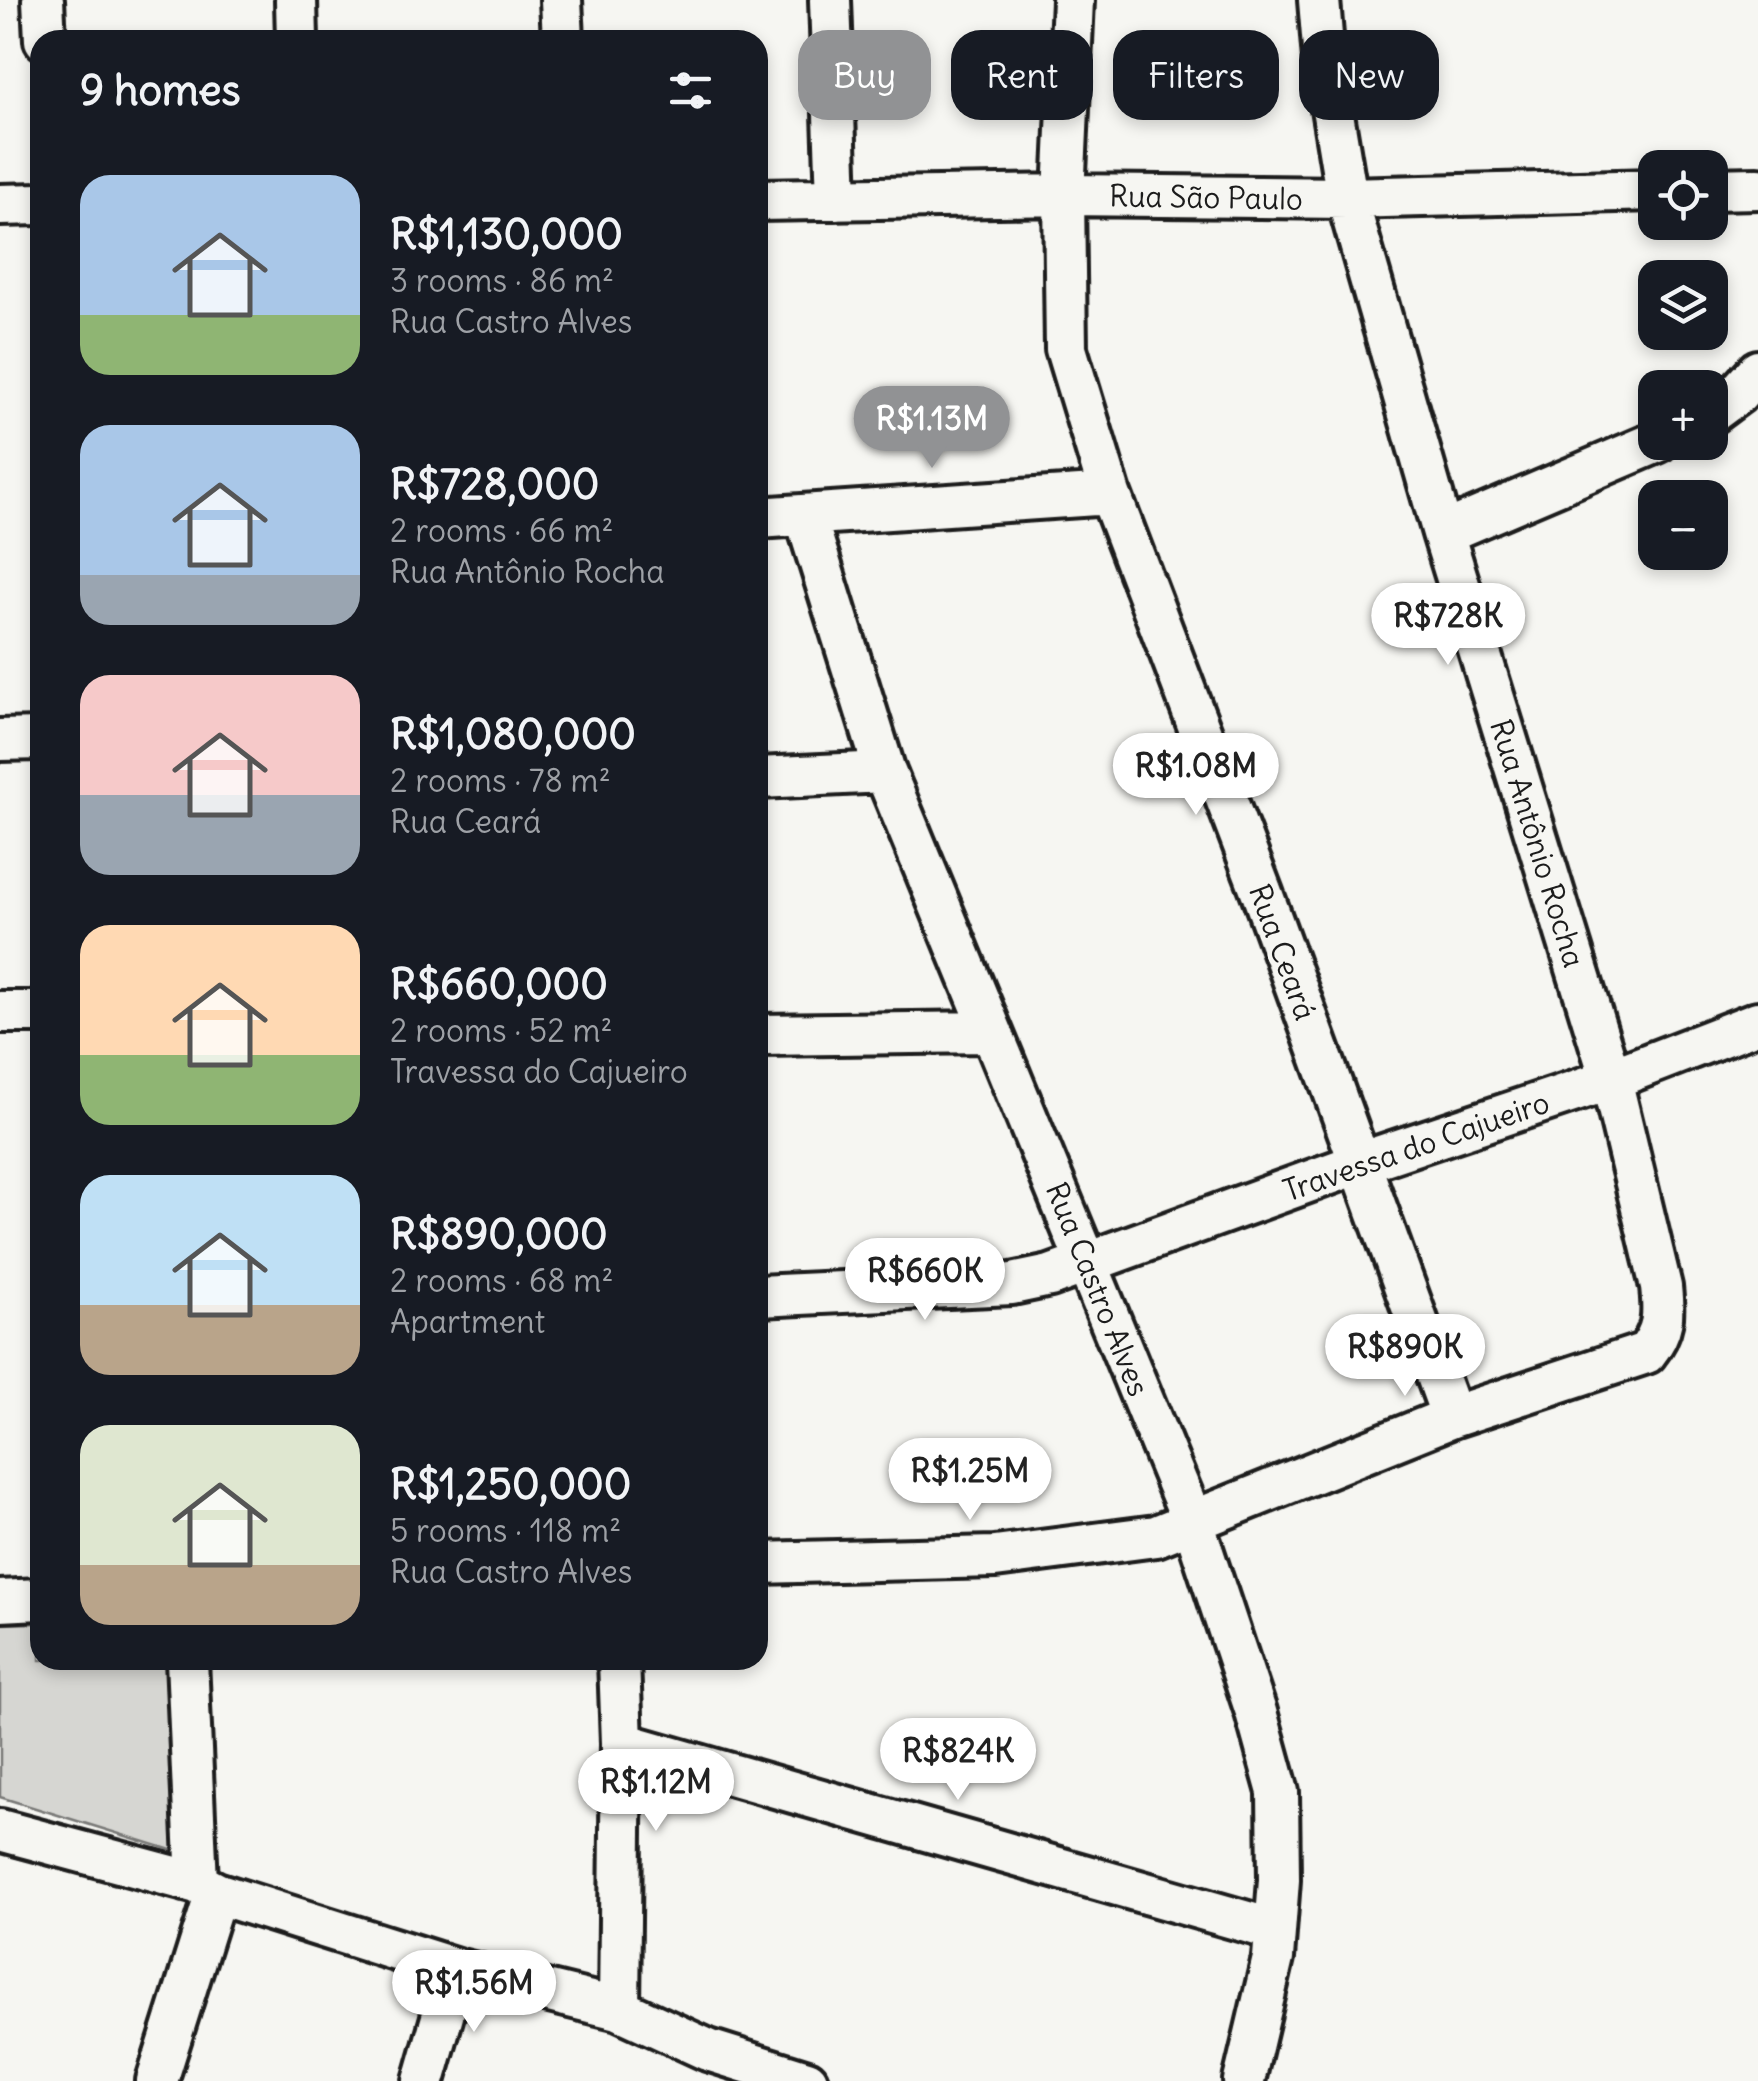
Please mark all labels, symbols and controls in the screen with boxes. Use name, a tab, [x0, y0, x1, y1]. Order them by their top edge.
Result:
chip: Buy	[798, 30, 931, 120]
chip: Rent	[951, 30, 1093, 120]
chip: Filters	[1113, 30, 1279, 120]
chip: New	[1299, 30, 1439, 120]
icon: filters	[663, 63, 718, 118]
text: 9 homes	[80, 64, 241, 116]
map controls	[1638, 150, 1728, 570]
button: locate	[1638, 150, 1728, 240]
street label: Rua São Paulo	[1109, 176, 1303, 218]
text: R$1,130,000	[390, 208, 623, 260]
icon: home	[160, 215, 280, 335]
text: 3 rooms · 86 m²	[390, 260, 614, 301]
button: layers	[1638, 260, 1728, 350]
text: Rua Castro Alves	[390, 301, 632, 342]
button: +	[1638, 370, 1728, 460]
pin: R$1.13M	[840, 386, 1024, 471]
text: R$1.13M	[876, 398, 988, 439]
text: R$728,000	[390, 458, 600, 510]
icon: home	[160, 465, 280, 585]
button: −	[1638, 480, 1728, 570]
text: 2 rooms · 66 m²	[390, 510, 613, 551]
text: Rua Antônio Rocha	[390, 551, 665, 592]
pin: R$728K	[1367, 583, 1529, 668]
text: R$728K	[1393, 595, 1503, 636]
text: R$1,080,000	[390, 708, 636, 760]
street label: Rua Antônio Rocha	[1482, 714, 1594, 972]
icon: home	[160, 715, 280, 835]
pin: R$1.08M	[1104, 733, 1288, 818]
text: R$1.08M	[1135, 745, 1257, 786]
text: 2 rooms · 78 m²	[390, 760, 611, 801]
text: Rua Ceará	[390, 801, 541, 842]
street label: Rua Ceará	[1241, 879, 1325, 1025]
text: R$660,000	[390, 958, 608, 1010]
icon: home	[160, 965, 280, 1085]
text: 2 rooms · 52 m²	[390, 1010, 612, 1051]
text: Travessa do Cajueiro	[390, 1051, 688, 1092]
street label: Travessa do Cajueiro	[1278, 1083, 1554, 1209]
street label: Rua Castro Alves	[1038, 1177, 1158, 1401]
text: R$890,000	[390, 1208, 608, 1260]
icon: home	[160, 1215, 280, 1335]
pin: R$660K	[844, 1238, 1006, 1323]
text: R$660K	[867, 1250, 983, 1291]
text: 2 rooms · 68 m²	[390, 1260, 613, 1301]
text: Apartment	[390, 1301, 545, 1342]
pin: R$890K	[1324, 1314, 1486, 1399]
text: R$890K	[1347, 1326, 1463, 1367]
pin: R$1.25M	[878, 1438, 1062, 1523]
text: R$1.25M	[911, 1450, 1029, 1491]
text: R$1,250,000	[390, 1458, 631, 1510]
icon: home	[160, 1465, 280, 1585]
text: 5 rooms · 118 m²	[390, 1510, 621, 1551]
text: Rua Castro Alves	[390, 1551, 632, 1592]
pin: R$824K	[877, 1718, 1039, 1803]
text: R$824K	[902, 1730, 1014, 1771]
pin: R$1.12M	[564, 1749, 748, 1834]
text: R$1.12M	[600, 1761, 712, 1802]
pin: R$1.56M	[382, 1950, 566, 2035]
text: R$1.56M	[414, 1962, 534, 2003]

